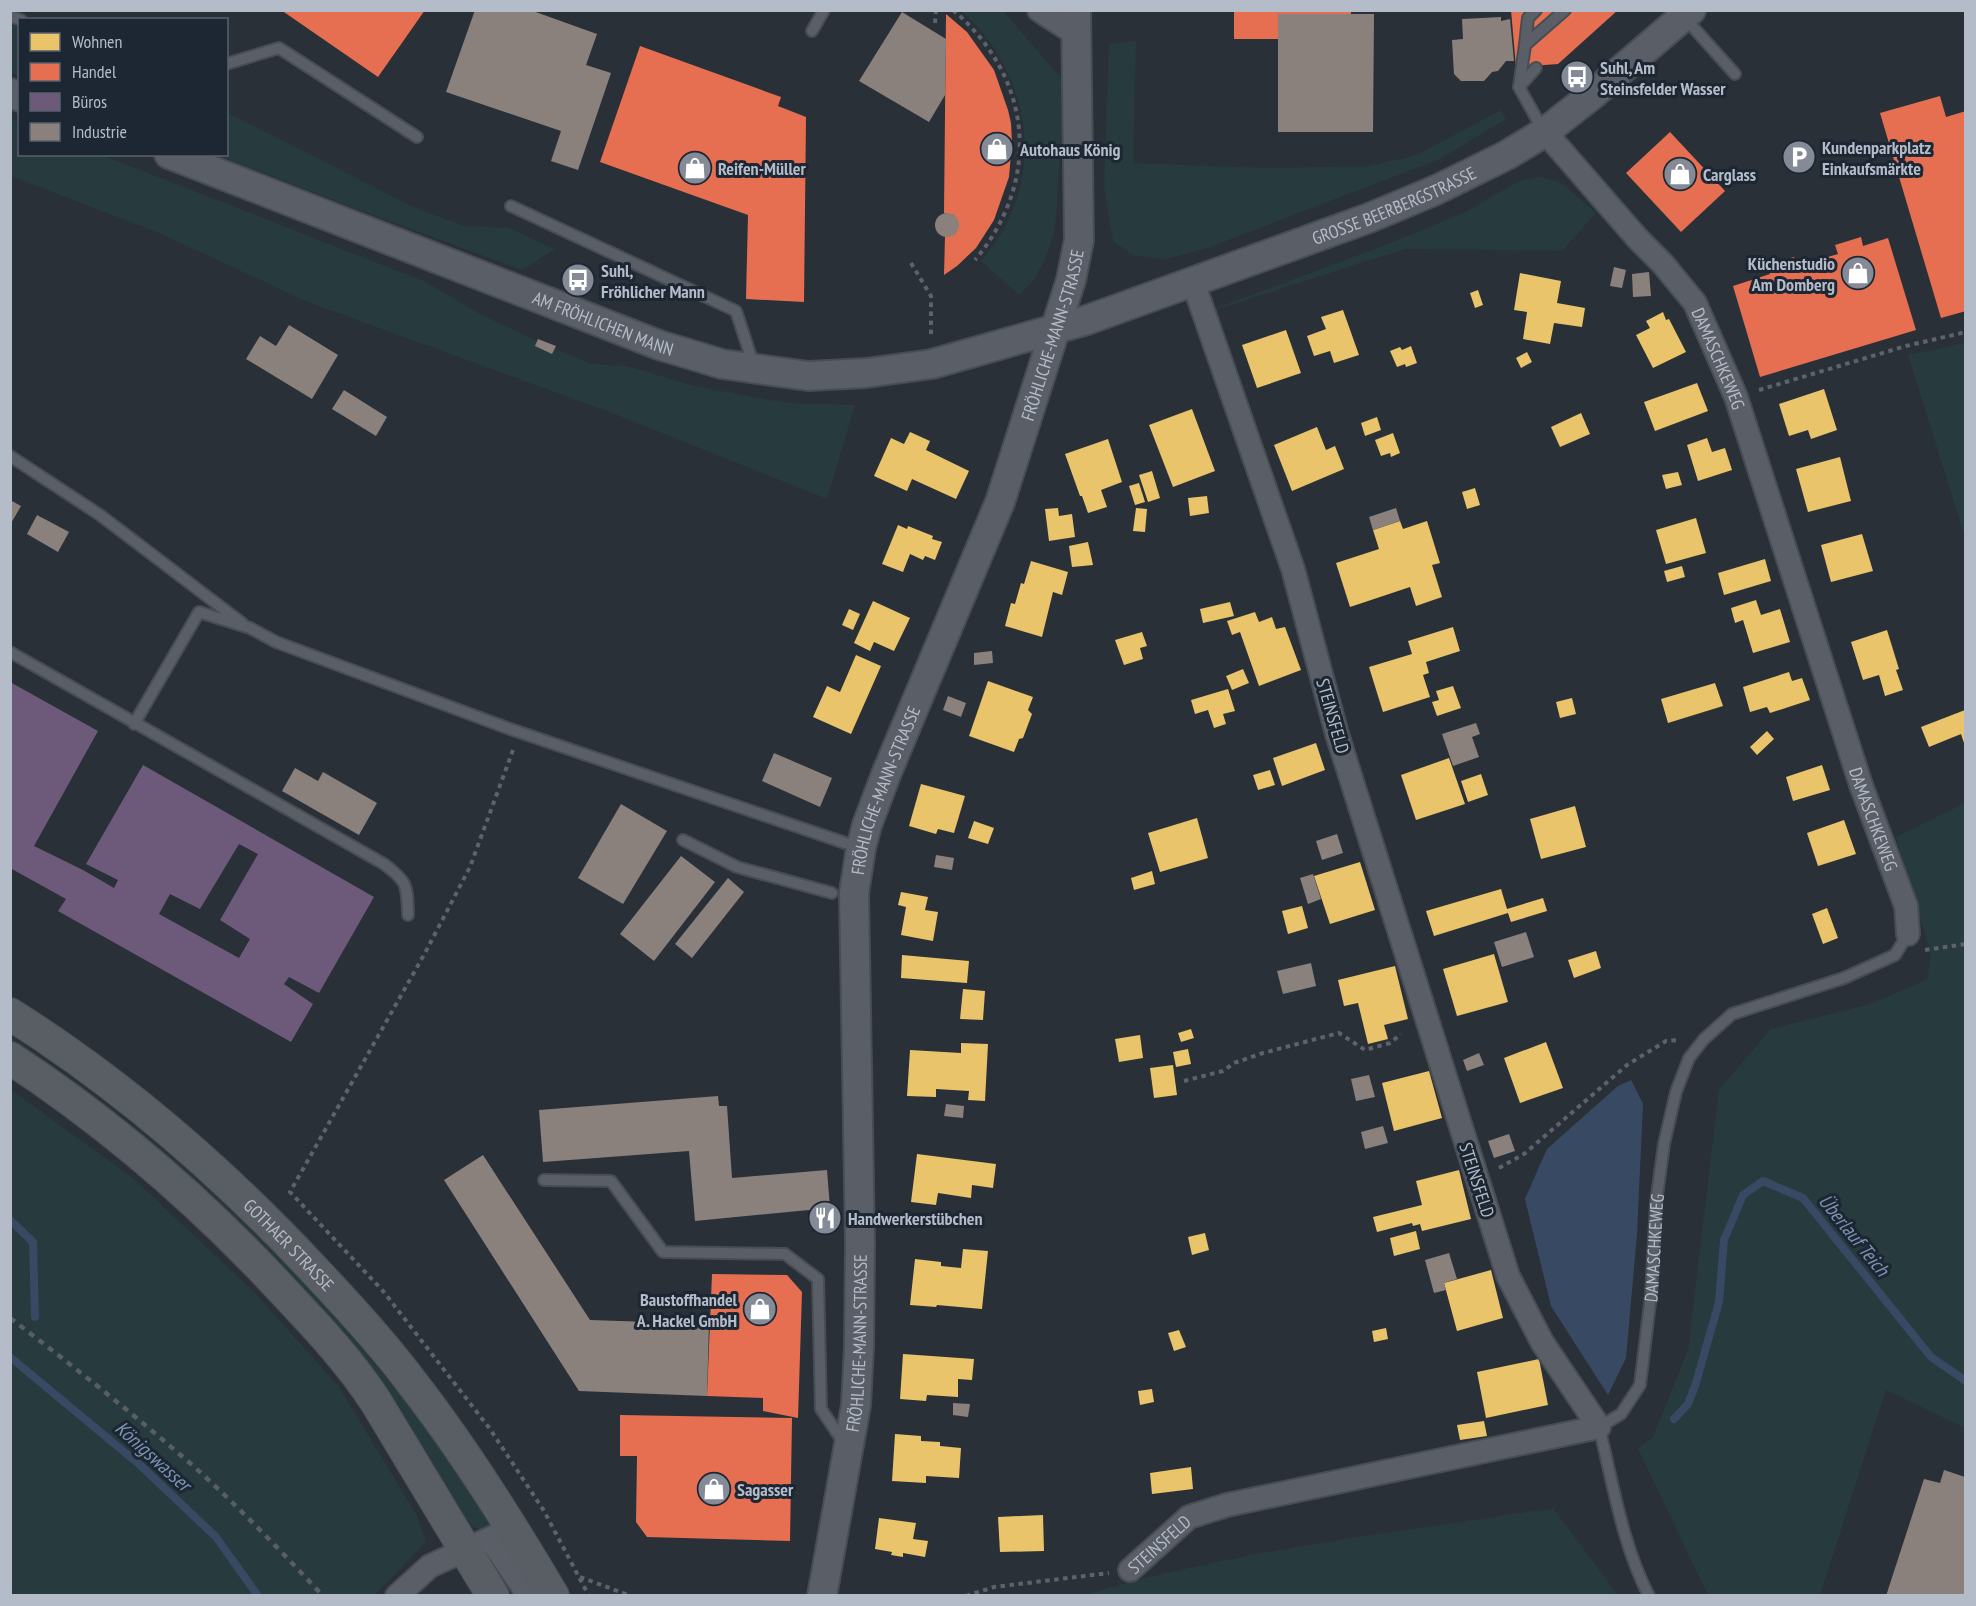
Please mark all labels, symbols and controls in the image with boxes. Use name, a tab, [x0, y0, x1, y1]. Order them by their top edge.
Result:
legend	[18, 18, 228, 156]
text: Wohnen	[72, 30, 122, 53]
place label: Suhl, Am Steinsfelder Wasser	[1600, 56, 1726, 100]
bus stop icon: Suhl, Am Steinsfelder Wasser	[1559, 59, 1595, 95]
text: Handel	[72, 60, 117, 83]
text: Büros	[72, 90, 107, 113]
text: Industrie	[72, 120, 127, 143]
shop icon: Autohaus König	[979, 131, 1015, 167]
place label: Kundenparkplatz Einkaufsmärkte	[1822, 136, 1931, 180]
place label: Autohaus König	[1019, 138, 1121, 161]
parking icon: Kundenparkplatz Einkaufsmärkte	[1781, 139, 1817, 175]
shop icon: Reifen-Müller	[677, 150, 713, 186]
shop icon: Carglass	[1662, 156, 1698, 192]
place label: Reifen-Müller	[718, 157, 806, 180]
street label: GROSSE BEERBERGSTRASSE	[1309, 161, 1480, 249]
place label: Carglass	[1703, 163, 1756, 186]
street label: FRÖHLICHE-MANN-STRASSE	[1015, 247, 1088, 423]
place label: Küchenstudio Am Domberg	[1748, 252, 1835, 296]
shop icon: Küchenstudio Am Domberg	[1840, 255, 1876, 291]
place label: Suhl, Fröhlicher Mann	[601, 259, 705, 303]
bus stop icon: Suhl, Fröhlicher Mann	[560, 262, 596, 298]
street label: AM FRÖHLICHEN MANN	[530, 285, 676, 360]
street label: DAMASCHKEWEG	[1687, 304, 1751, 412]
street label: STEINSFELD	[1311, 676, 1355, 756]
street label: FRÖHLICHE-MANN-STRASSE	[846, 702, 925, 876]
street label: DAMASCHKEWEG	[1845, 764, 1903, 874]
street label: STEINSFELD	[1454, 1140, 1500, 1220]
water label: Überlauf Teich	[1813, 1189, 1896, 1282]
street label: DAMASCHKEWEG	[1639, 1192, 1669, 1303]
street label: GOTHAER STRASSE	[239, 1193, 339, 1296]
restaurant icon: Handwerkerstübchen	[807, 1200, 843, 1236]
place label: Handwerkerstübchen	[848, 1207, 983, 1230]
street label: FRÖHLICHE-MANN-STRASSE	[840, 1254, 871, 1434]
place label: Baustoffhandel A. Hackel GmbH	[636, 1288, 738, 1332]
shop icon: Baustoffhandel A. Hackel GmbH	[742, 1291, 778, 1327]
water label: Königswasser	[110, 1415, 198, 1499]
shop icon: Sagasser	[696, 1471, 732, 1507]
place label: Sagasser	[737, 1478, 794, 1501]
street label: STEINSFELD	[1123, 1510, 1195, 1578]

